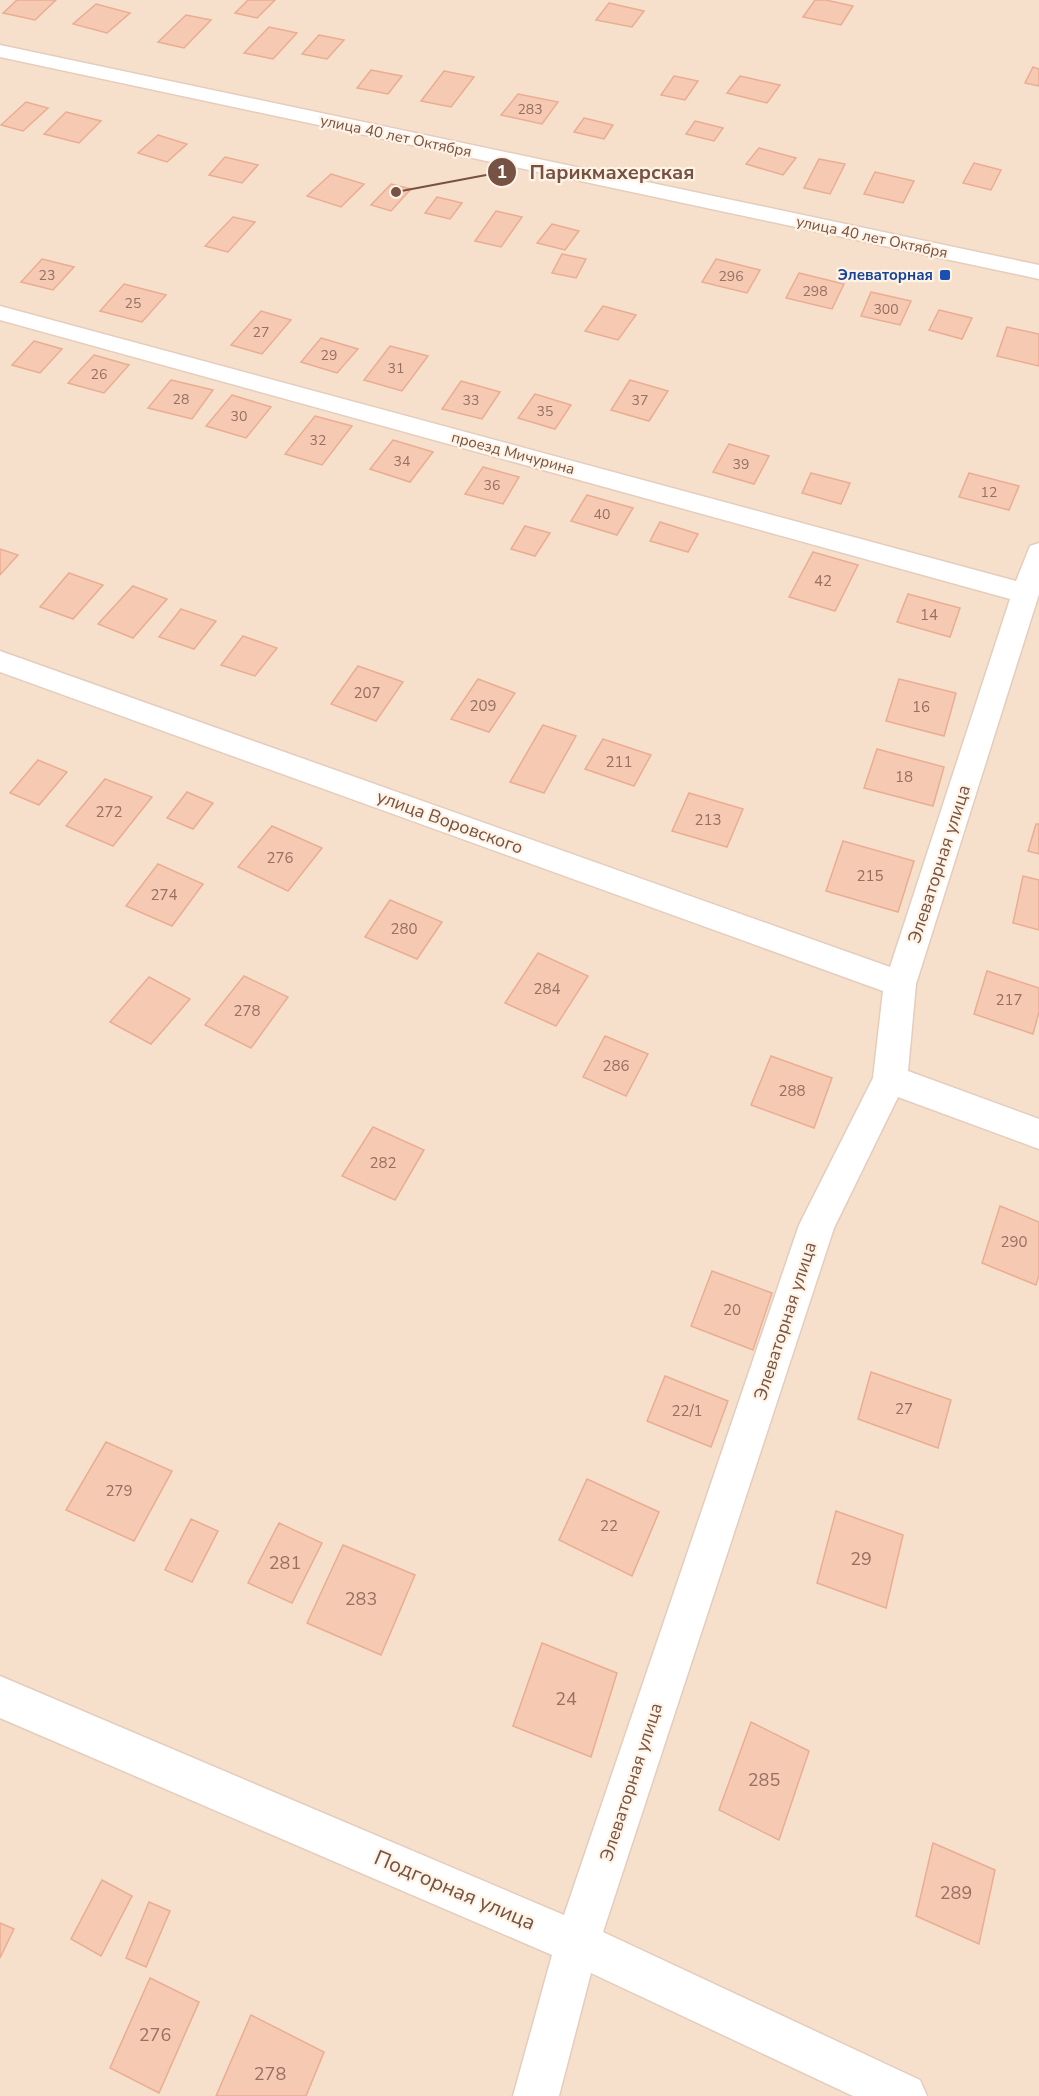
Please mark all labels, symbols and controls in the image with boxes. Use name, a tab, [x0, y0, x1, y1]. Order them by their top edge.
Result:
house number: 283	[517, 100, 543, 119]
street label: улица 40 лет Октября	[318, 110, 474, 162]
callout: Парикмахерская	[487, 153, 706, 191]
text: Парикмахерская	[530, 159, 694, 186]
text: 1	[497, 160, 507, 184]
street label: улица 40 лет Октября	[794, 211, 950, 263]
place label: Элеваторная	[838, 265, 933, 285]
house number: 23	[39, 266, 55, 285]
house number: 296	[718, 267, 744, 286]
marker: Элеваторная	[938, 268, 952, 282]
house number: 298	[802, 282, 828, 301]
house number: 25	[125, 294, 141, 313]
house number: 300	[873, 300, 899, 319]
house number: 27	[253, 323, 269, 342]
house number: 29	[321, 346, 337, 365]
house number: 31	[388, 359, 404, 378]
house number: 26	[91, 365, 107, 384]
house number: 28	[173, 390, 189, 409]
house number: 33	[463, 391, 479, 410]
house number: 37	[632, 391, 648, 410]
house number: 35	[537, 402, 553, 421]
house number: 30	[231, 407, 247, 426]
street label: проезд Мичурина	[449, 427, 577, 479]
house number: 32	[310, 431, 326, 450]
house number: 34	[394, 452, 410, 471]
house number: 39	[733, 455, 749, 474]
house number: 36	[484, 476, 500, 495]
house number: 12	[981, 483, 997, 502]
house number: 40	[594, 505, 610, 524]
house number: 42	[814, 571, 832, 591]
house number: 14	[920, 605, 938, 625]
house number: 207	[353, 683, 381, 703]
house number: 209	[469, 696, 497, 716]
house number: 16	[912, 697, 930, 717]
house number: 211	[605, 752, 633, 772]
house number: 18	[895, 767, 913, 787]
street label: Элеваторная улица	[902, 782, 976, 946]
street label: улица Воровского	[373, 784, 527, 860]
house number: 272	[95, 802, 123, 822]
house number: 213	[694, 810, 722, 830]
house number: 276	[266, 848, 294, 868]
house number: 215	[856, 866, 884, 886]
house number: 274	[150, 885, 178, 905]
house number: 280	[390, 919, 418, 939]
house number: 284	[533, 979, 561, 999]
house number: 217	[995, 990, 1023, 1010]
house number: 278	[233, 1001, 261, 1021]
house number: 286	[602, 1056, 630, 1076]
house number: 288	[778, 1081, 806, 1101]
house number: 282	[369, 1153, 397, 1173]
house number: 290	[1000, 1232, 1028, 1252]
street label: Элеваторная улица	[748, 1239, 822, 1403]
house number: 20	[723, 1300, 741, 1320]
house number: 27	[895, 1399, 913, 1419]
house number: 22/1	[671, 1401, 703, 1421]
house number: 279	[105, 1481, 133, 1501]
house number: 22	[600, 1516, 618, 1536]
house number: 29	[850, 1547, 872, 1571]
house number: 281	[269, 1551, 301, 1575]
house number: 283	[345, 1587, 377, 1611]
house number: 24	[555, 1687, 577, 1711]
street label: Элеваторная улица	[594, 1700, 668, 1864]
house number: 285	[748, 1768, 780, 1792]
street label: Подгорная улица	[370, 1843, 540, 1937]
house number: 289	[940, 1881, 972, 1905]
house number: 276	[139, 2023, 171, 2047]
house number: 278	[254, 2062, 286, 2086]

